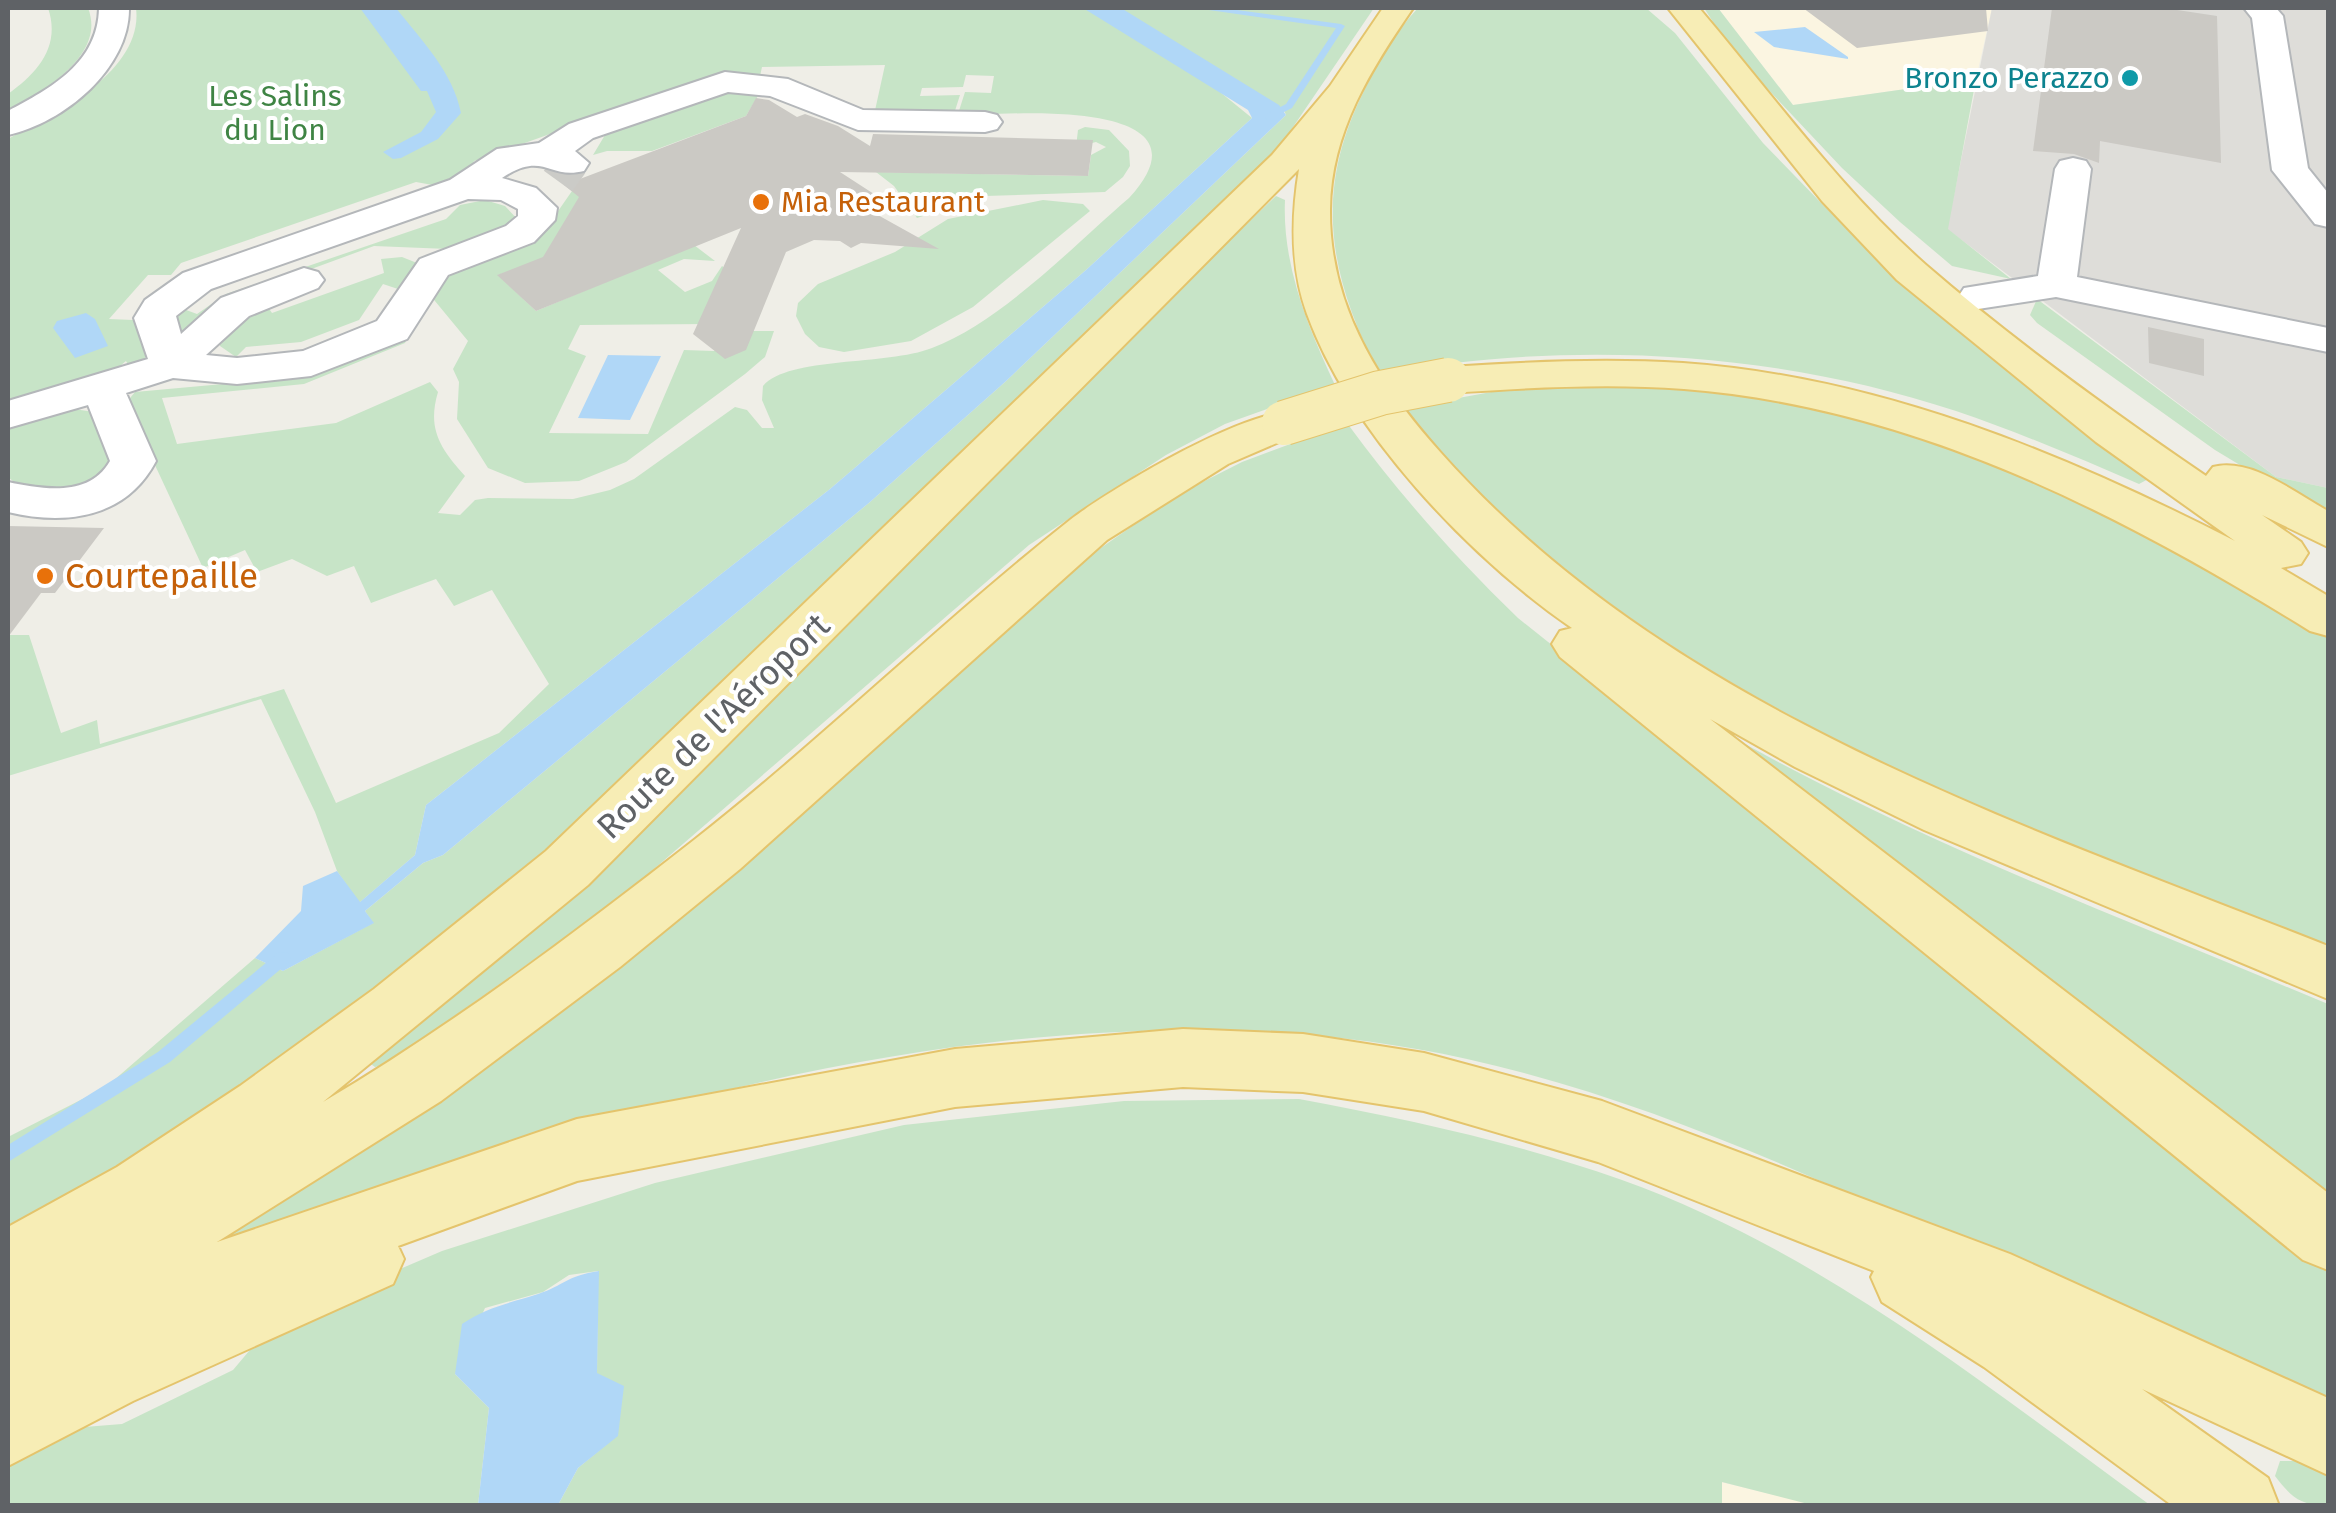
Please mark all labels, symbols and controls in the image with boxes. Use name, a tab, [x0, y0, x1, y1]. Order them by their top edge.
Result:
place label: Bronzo Perazzo	[1904, 60, 2110, 96]
marker: Bronzo Perazzo	[2119, 67, 2141, 89]
park label: Les Salins du Lion	[208, 78, 342, 148]
place label: Mia Restaurant	[781, 184, 985, 220]
marker: Mia Restaurant	[750, 191, 772, 213]
place label: Courtepaille	[65, 555, 258, 597]
marker: Courtepaille	[34, 565, 56, 587]
street label: Route de l'Aéroport	[588, 604, 838, 848]

